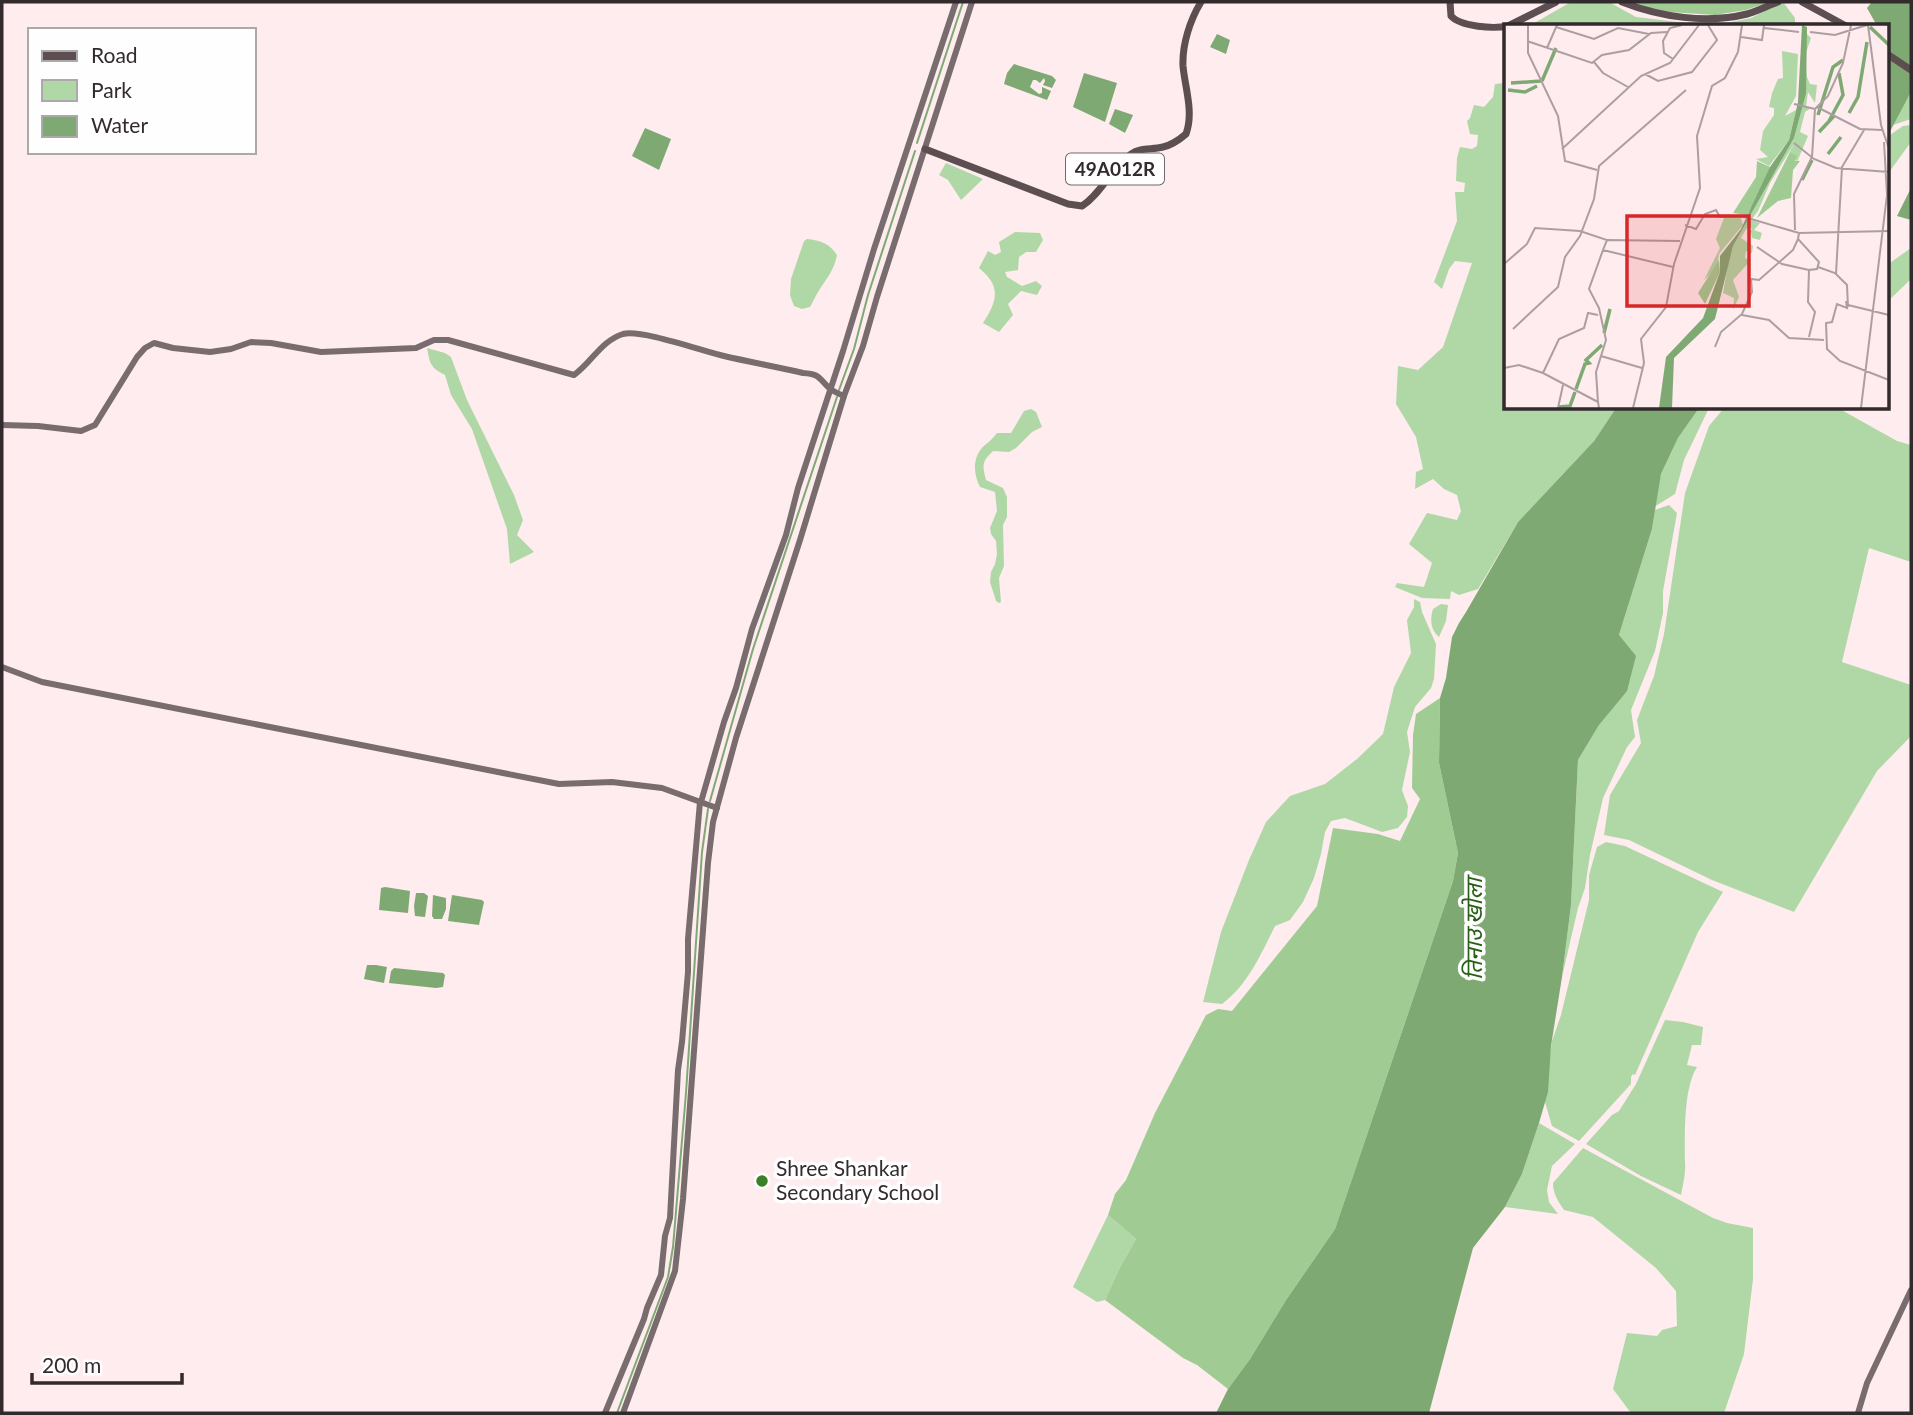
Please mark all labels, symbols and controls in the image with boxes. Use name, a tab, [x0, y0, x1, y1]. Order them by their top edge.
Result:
inset map	[1504, 24, 1888, 410]
legend	[28, 28, 256, 154]
text: Road	[91, 42, 138, 67]
text: Park	[91, 77, 132, 102]
text: Water	[91, 112, 148, 137]
road number: 49A012R	[1066, 154, 1164, 184]
water label: तिनाउ खोला	[1459, 874, 1487, 980]
place label: Shree Shankar Secondary School	[776, 1155, 939, 1204]
marker: Shree Shankar Secondary School	[754, 1173, 770, 1189]
scale bar	[32, 1342, 182, 1386]
text: 200 m	[42, 1352, 101, 1377]

